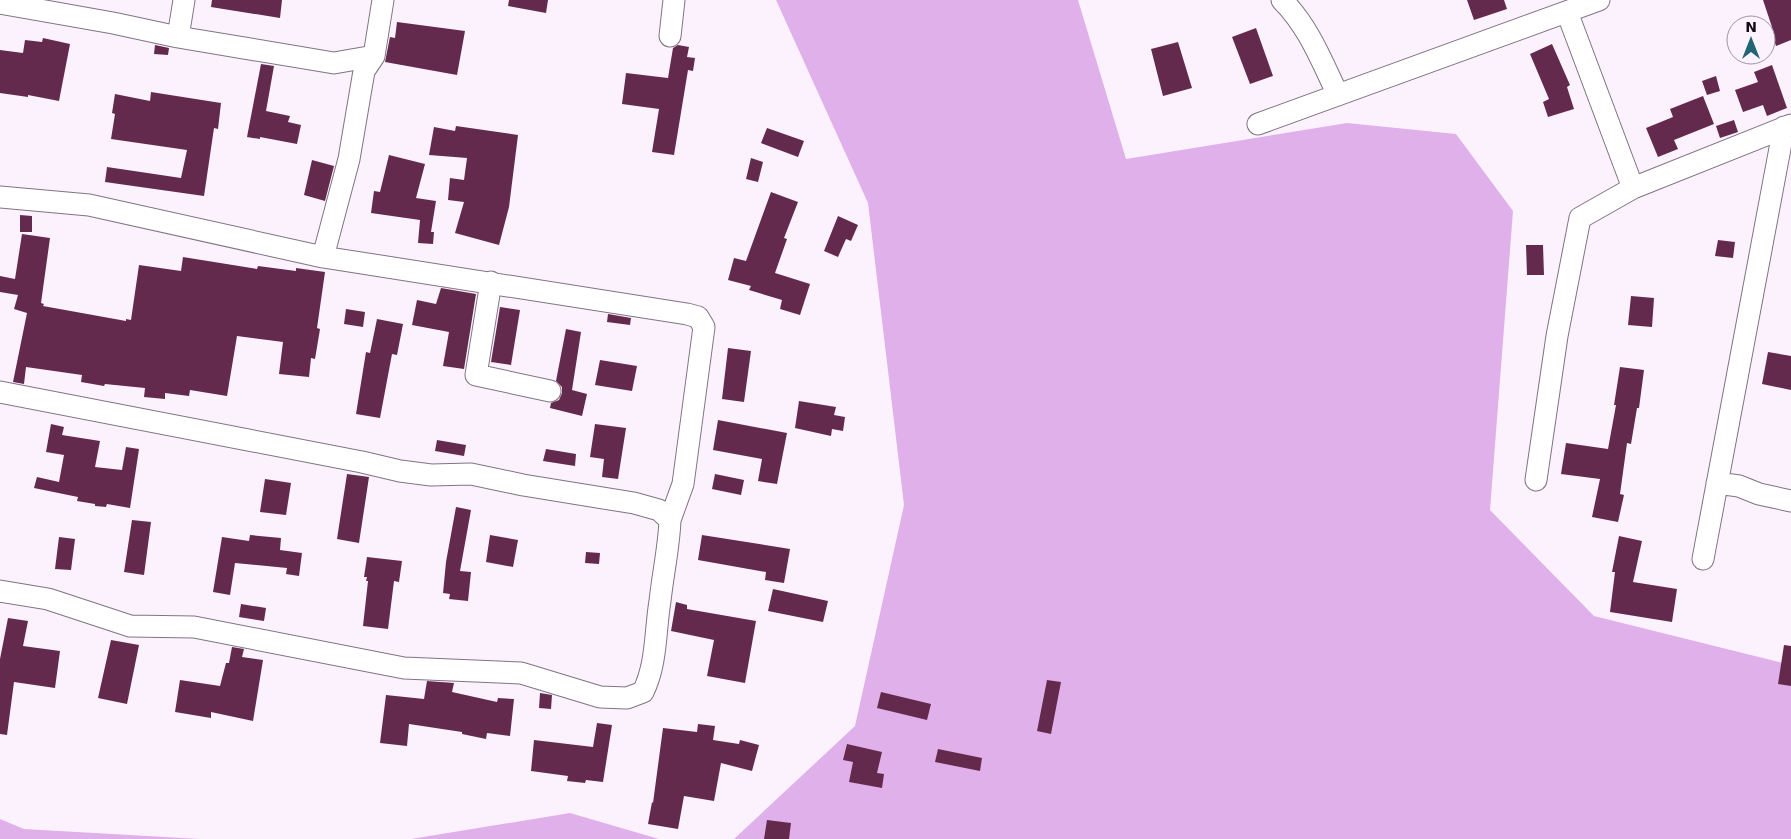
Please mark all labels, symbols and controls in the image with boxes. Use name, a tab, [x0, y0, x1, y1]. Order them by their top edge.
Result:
north arrow	[1726, 15, 1776, 65]
text: N	[1745, 19, 1757, 35]

